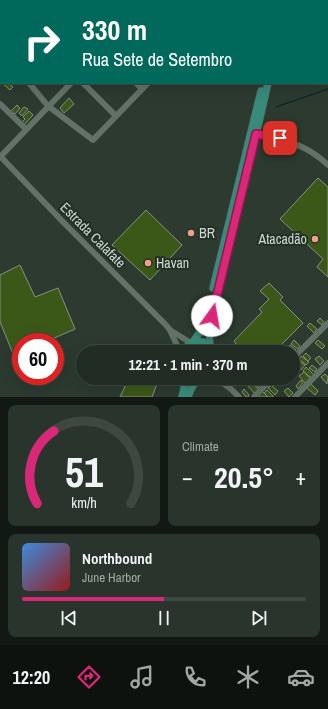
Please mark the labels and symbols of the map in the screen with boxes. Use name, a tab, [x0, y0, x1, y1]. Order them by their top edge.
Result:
pin	[263, 121, 297, 155]
street label: Estrada Calafate	[56, 198, 130, 272]
place label: BR	[199, 224, 215, 242]
marker: BR	[186, 228, 196, 238]
place label: Atacadão	[257, 230, 307, 248]
marker: Atacadão	[310, 234, 320, 244]
place label: Havan	[156, 254, 189, 272]
marker: Havan	[143, 258, 153, 268]
position arrow	[191, 295, 233, 337]
speed limit sign: 60	[12, 333, 64, 385]

